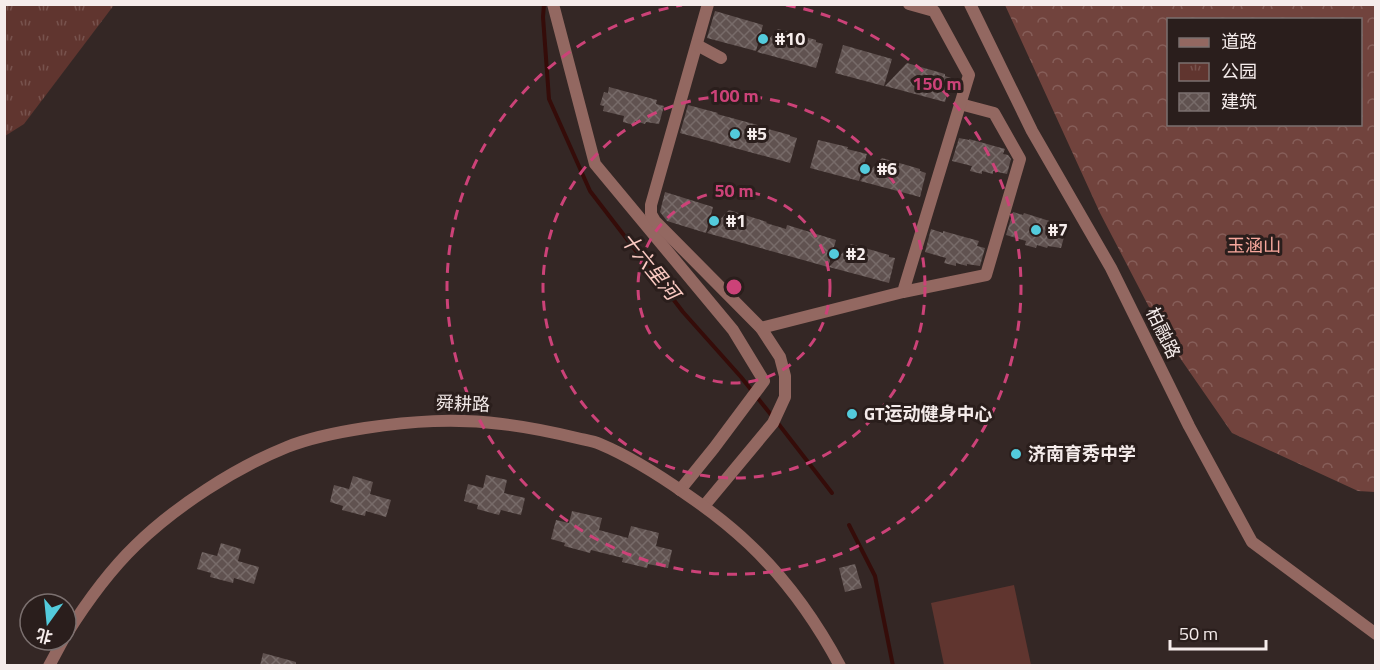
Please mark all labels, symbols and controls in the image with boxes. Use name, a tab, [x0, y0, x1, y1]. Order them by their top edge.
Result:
legend	[1167, 18, 1362, 126]
place label: #10	[775, 25, 805, 52]
text: 道路	[1221, 28, 1257, 55]
marker: #10	[756, 32, 770, 46]
text: 公园	[1221, 58, 1257, 85]
text: 150 m	[912, 70, 962, 97]
text: 100 m	[709, 82, 759, 109]
text: 建筑	[1221, 88, 1257, 115]
place label: #5	[747, 120, 767, 147]
marker: #5	[728, 127, 742, 141]
place label: #6	[877, 155, 897, 182]
marker: #6	[858, 162, 872, 176]
text: 50 m	[714, 177, 754, 204]
place label: #1	[726, 207, 746, 234]
marker: #1	[707, 214, 721, 228]
place label: #7	[1048, 216, 1068, 243]
marker: #7	[1029, 223, 1043, 237]
water label: 十六里河	[613, 225, 690, 310]
park label: 玉涵山	[1227, 232, 1281, 259]
place label: #2	[846, 240, 866, 267]
marker: #2	[827, 247, 841, 261]
centre of rings	[724, 277, 744, 297]
street label: 柏融路	[1139, 303, 1187, 363]
street label: 舜耕路	[436, 389, 490, 418]
place label: GT运动健身中心	[864, 400, 992, 427]
marker: GT运动健身中心	[845, 407, 859, 421]
place label: 济南育秀中学	[1028, 440, 1136, 467]
marker: 济南育秀中学	[1009, 447, 1023, 461]
north arrow	[18, 592, 78, 652]
scale bar	[1170, 613, 1266, 651]
text: 50 m	[1179, 620, 1218, 647]
text: 北	[33, 623, 55, 650]

